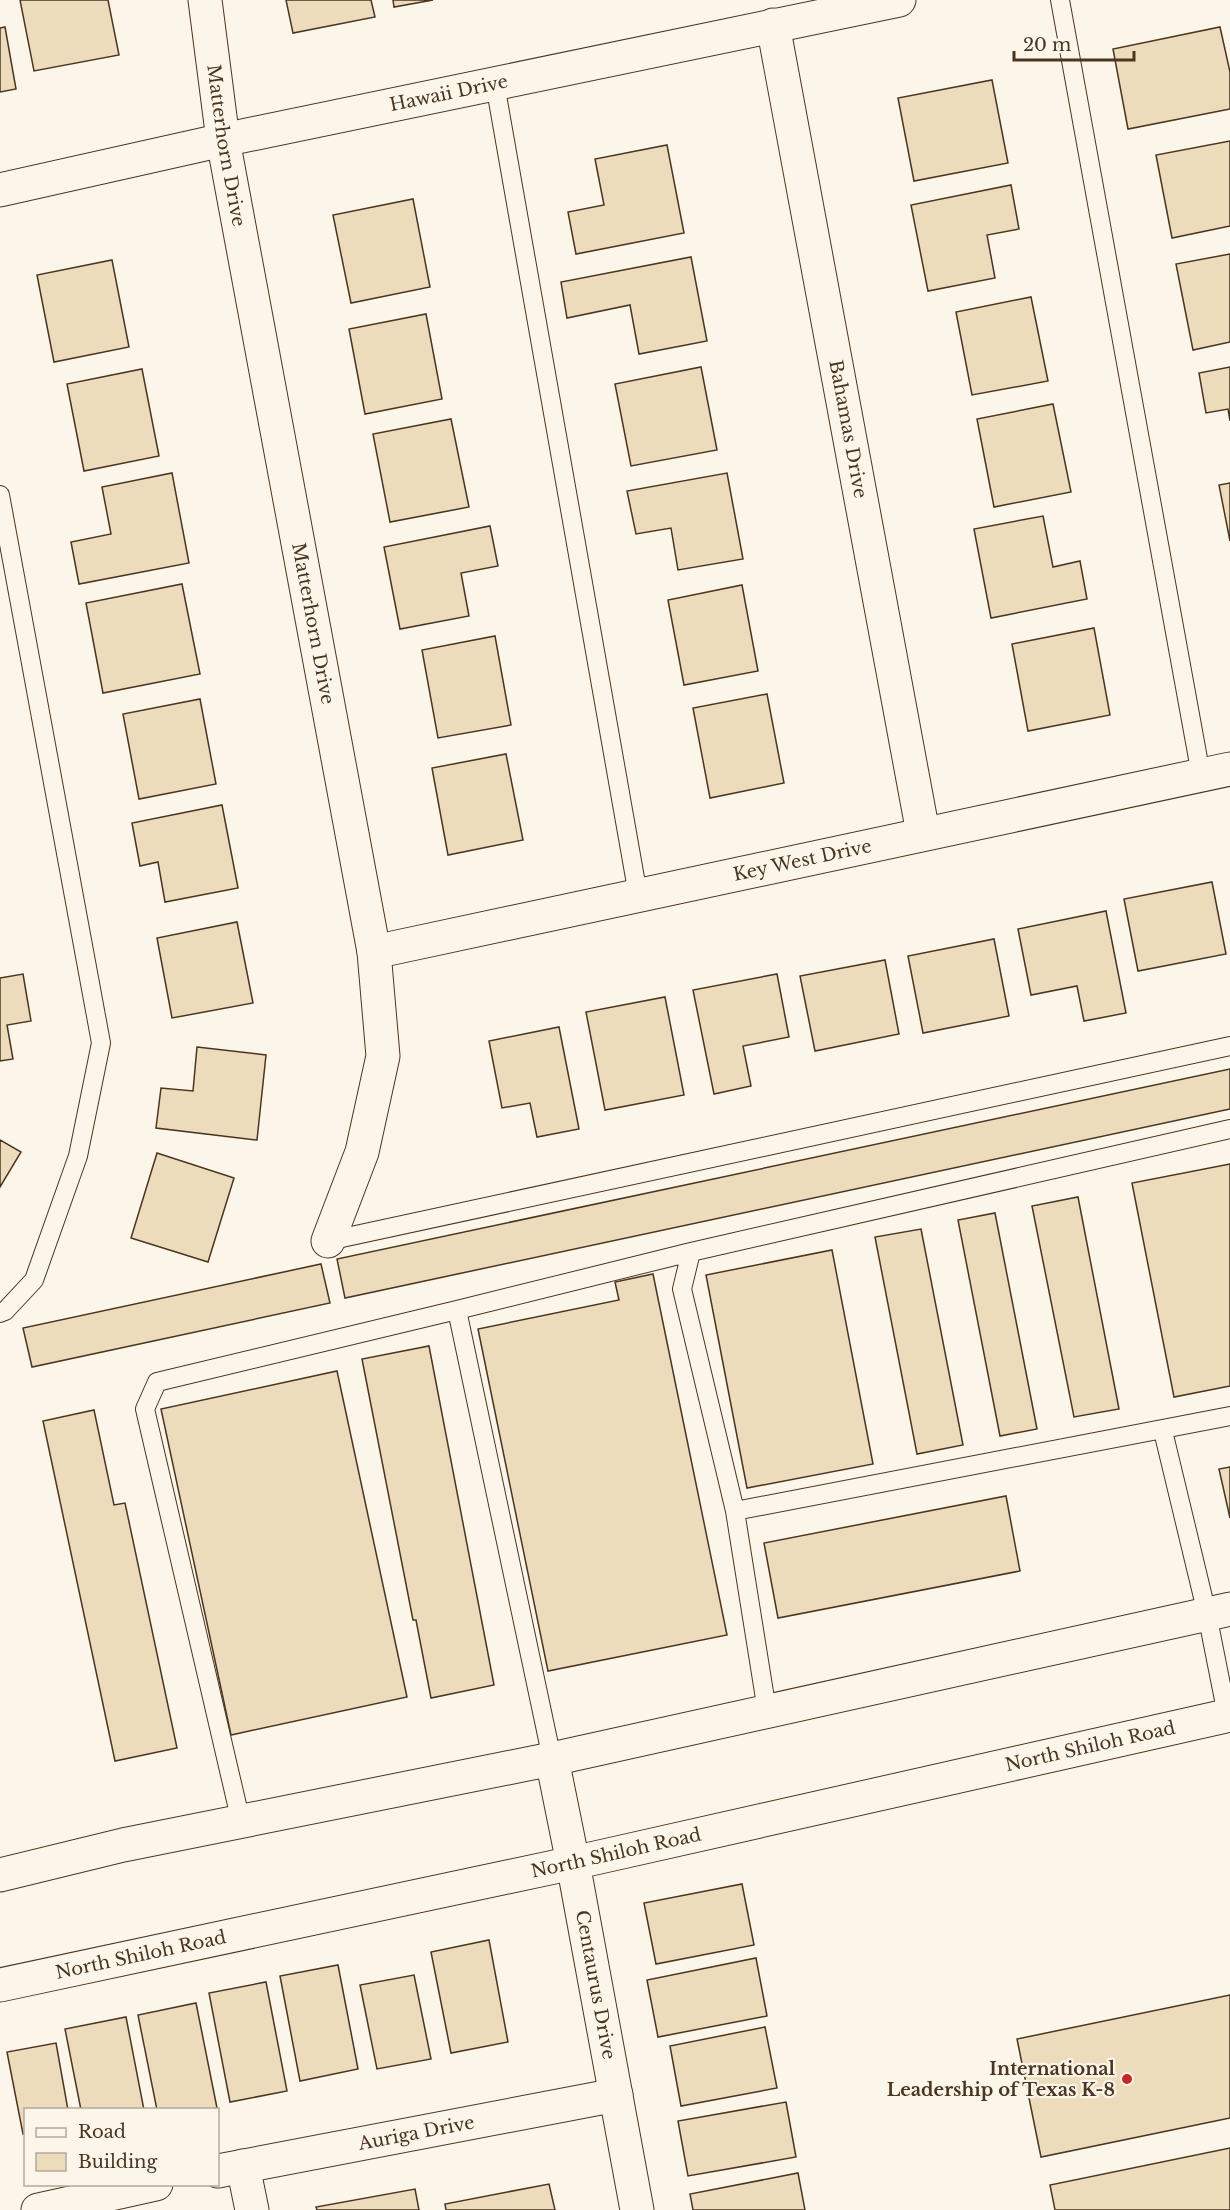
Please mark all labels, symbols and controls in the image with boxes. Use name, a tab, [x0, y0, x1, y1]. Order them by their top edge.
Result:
scale bar	[1014, 24, 1134, 62]
text: 20 m	[1023, 34, 1071, 56]
street label: Matterhorn Drive	[202, 63, 250, 228]
street label: Hawaii Drive	[388, 70, 510, 116]
street label: Bahamas Drive	[824, 358, 872, 500]
street label: Matterhorn Drive	[287, 541, 339, 706]
street label: Key West Drive	[731, 835, 874, 886]
street label: North Shiloh Road	[1003, 1717, 1177, 1776]
street label: North Shiloh Road	[529, 1823, 703, 1883]
street label: Centaurus Drive	[571, 1908, 620, 2061]
street label: North Shiloh Road	[54, 1926, 228, 1984]
place label: International Leadership of Texas K-8	[887, 2058, 1116, 2101]
marker: International Leadership of Texas K-8	[1120, 2072, 1134, 2086]
legend	[24, 2108, 219, 2186]
street label: Auriga Drive	[356, 2111, 476, 2155]
text: Road	[78, 2121, 126, 2143]
text: Building	[78, 2151, 157, 2173]

